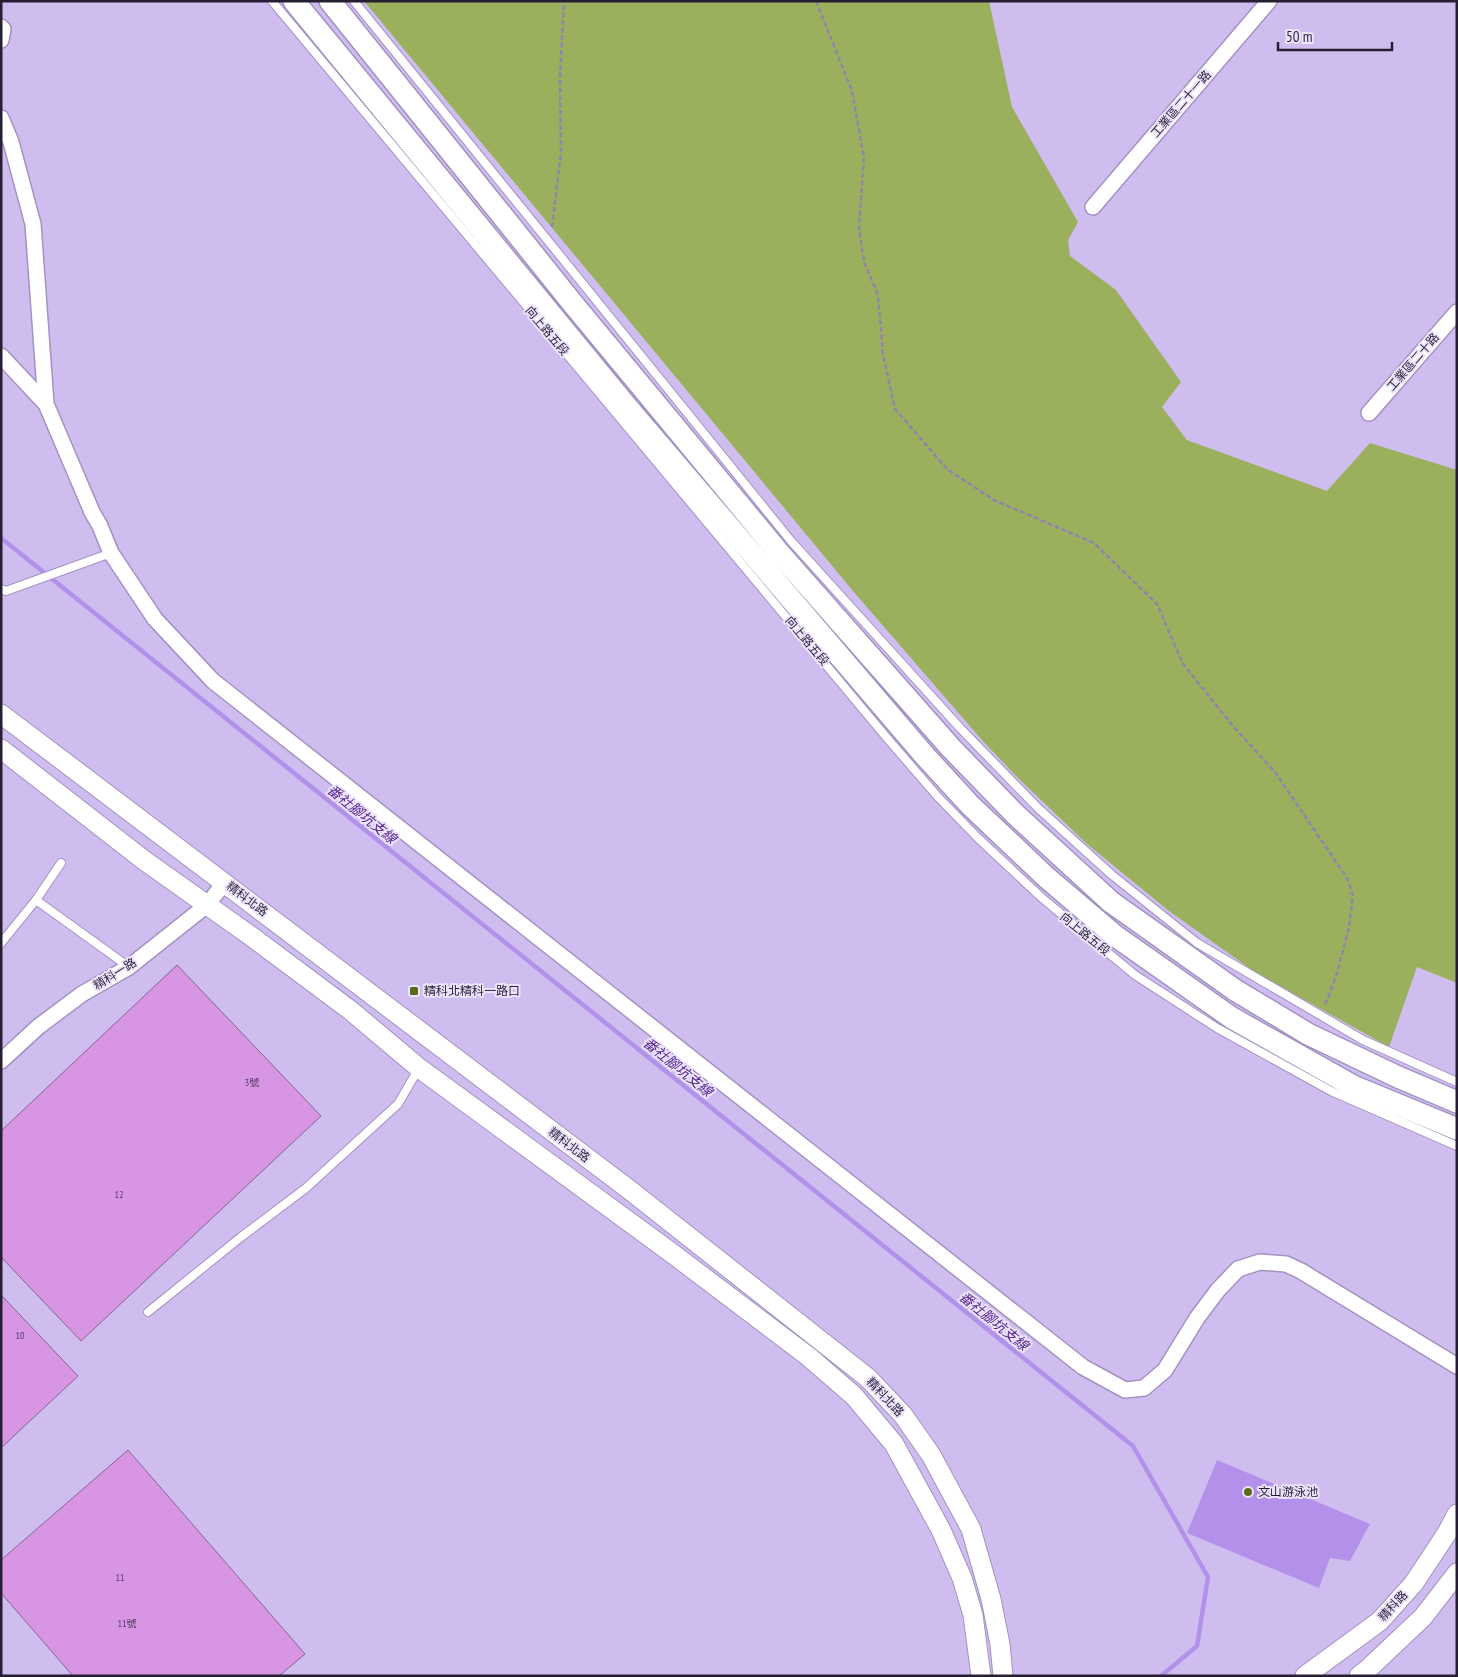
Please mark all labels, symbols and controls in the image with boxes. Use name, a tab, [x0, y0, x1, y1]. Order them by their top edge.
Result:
scale bar	[1278, 20, 1392, 52]
text: 50 m	[1286, 27, 1312, 46]
street label: 工業區二十一路	[1147, 67, 1214, 140]
street label: 向上路五段	[522, 303, 572, 358]
street label: 工業區二十路	[1383, 330, 1442, 394]
street label: 向上路五段	[782, 613, 832, 668]
water label: 番社腳坑支線	[324, 781, 402, 849]
street label: 精科北路	[224, 878, 271, 919]
street label: 向上路五段	[1057, 909, 1113, 958]
street label: 精科一路	[90, 954, 139, 993]
place label: 精科北精科一路口	[424, 983, 520, 998]
marker: 精科北精科一路口	[408, 985, 420, 997]
water label: 番社腳坑支線	[640, 1034, 718, 1102]
house number: 3號	[245, 1076, 259, 1089]
street label: 精科北路	[546, 1124, 593, 1165]
house number: 12	[115, 1188, 124, 1201]
water label: 番社腳坑支線	[956, 1288, 1034, 1356]
house number: 10	[16, 1329, 25, 1342]
street label: 精科北路	[864, 1374, 907, 1419]
place label: 文山游泳池	[1258, 1484, 1318, 1499]
marker: 文山游泳池	[1242, 1486, 1254, 1498]
house number: 11	[116, 1571, 125, 1584]
street label: 精科路	[1375, 1587, 1410, 1624]
house number: 11號	[118, 1617, 137, 1630]

